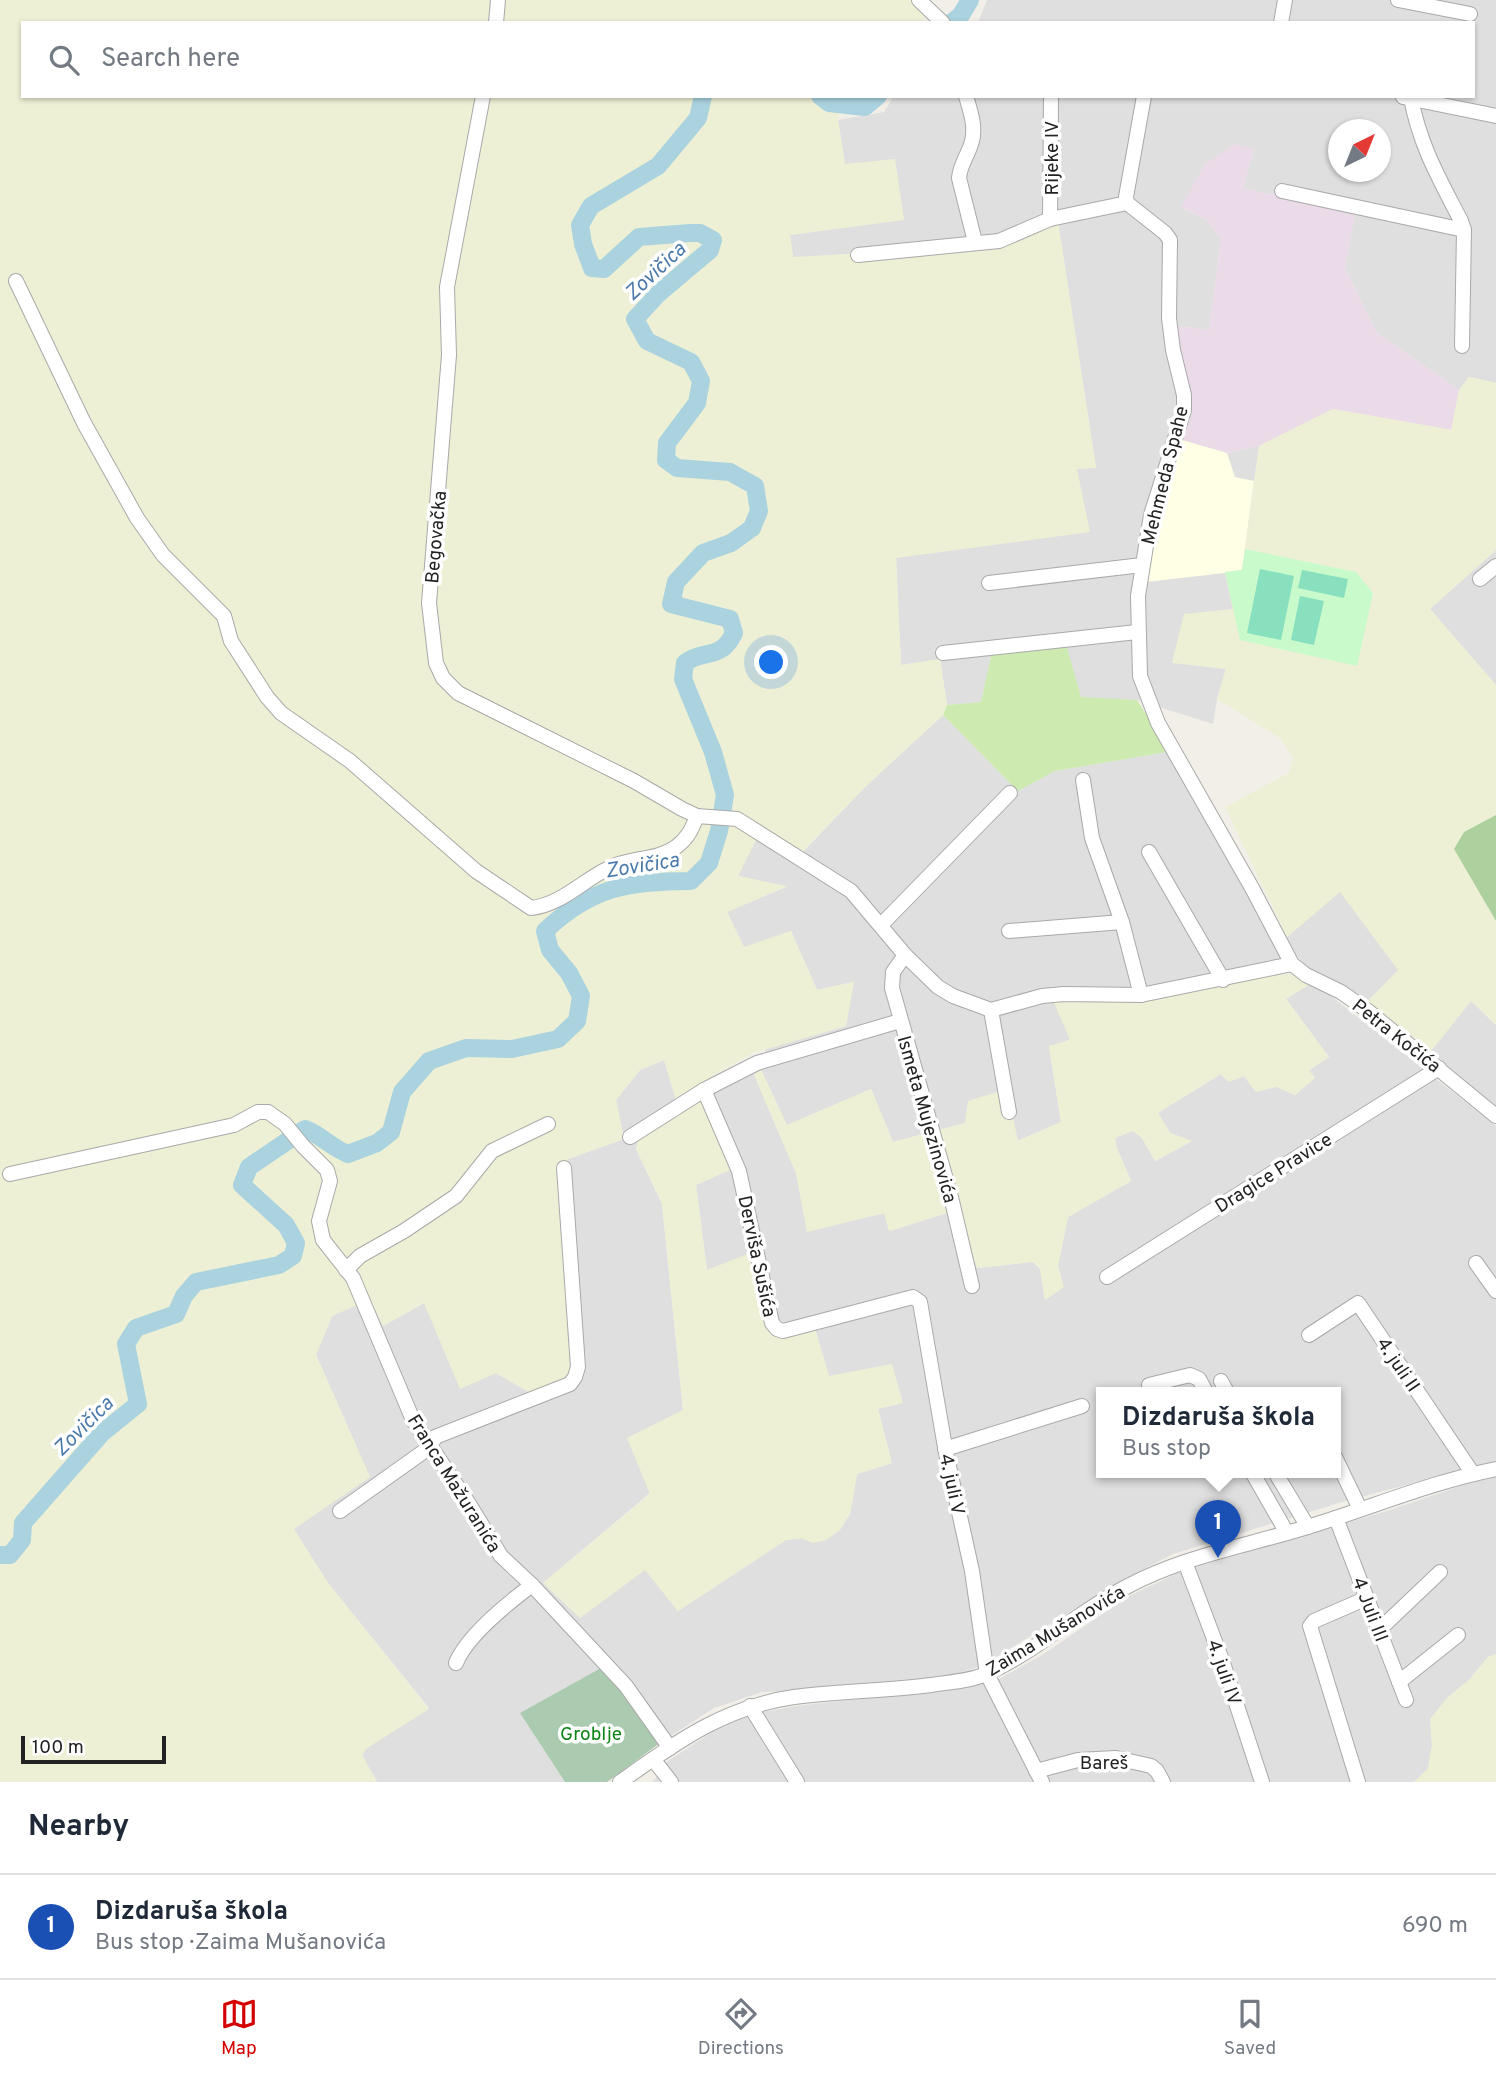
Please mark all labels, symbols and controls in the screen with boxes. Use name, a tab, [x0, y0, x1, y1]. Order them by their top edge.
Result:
search box	[21, 21, 1475, 98]
icon: search	[45, 41, 83, 79]
text: Search here	[101, 43, 240, 76]
north arrow	[1328, 119, 1391, 182]
street label: Rijeke IV	[1041, 121, 1065, 196]
water label: Zovičica	[620, 237, 693, 307]
street label: Mehmeda Spahe	[1137, 404, 1195, 547]
street label: Begovačka	[421, 490, 453, 585]
your location	[754, 645, 788, 679]
water label: Zovičica	[603, 847, 681, 886]
street label: Petra Kočića	[1346, 994, 1445, 1079]
street label: Ismeta Mujezinovića	[891, 1033, 961, 1206]
street label: Dragice Pravice	[1211, 1128, 1337, 1219]
street label: Derviša Sušića	[731, 1193, 781, 1319]
street label: 4. juli II	[1370, 1333, 1424, 1397]
popup	[1096, 1387, 1341, 1478]
water label: Zovičica	[48, 1391, 120, 1463]
text: Dizdaruša škola	[1122, 1402, 1315, 1435]
street label: Franca Mažuranića	[401, 1411, 505, 1558]
text: Bus stop	[1122, 1435, 1211, 1464]
street label: 4. juli V	[933, 1452, 969, 1517]
pin: 1	[1195, 1500, 1241, 1558]
street label: 4 Juli III	[1346, 1574, 1392, 1646]
street label: Zaima Mušanovića	[982, 1581, 1130, 1683]
street label: 4. juli IV	[1201, 1637, 1246, 1709]
park label: Groblje	[560, 1723, 622, 1747]
scale bar	[21, 1733, 166, 1765]
text: 100 m	[32, 1736, 84, 1760]
street label: Bareš	[1080, 1752, 1128, 1776]
text: Nearby	[28, 1809, 129, 1846]
text: Dizdaruša škola	[95, 1896, 288, 1929]
text: 1	[46, 1912, 56, 1941]
text: 690 m	[1402, 1912, 1468, 1941]
text: Bus stop · Zaima Mušanovića	[95, 1929, 386, 1958]
tab: Map	[220, 1995, 258, 2061]
tab: Directions	[698, 1995, 784, 2061]
tab: Saved	[1224, 1995, 1276, 2061]

